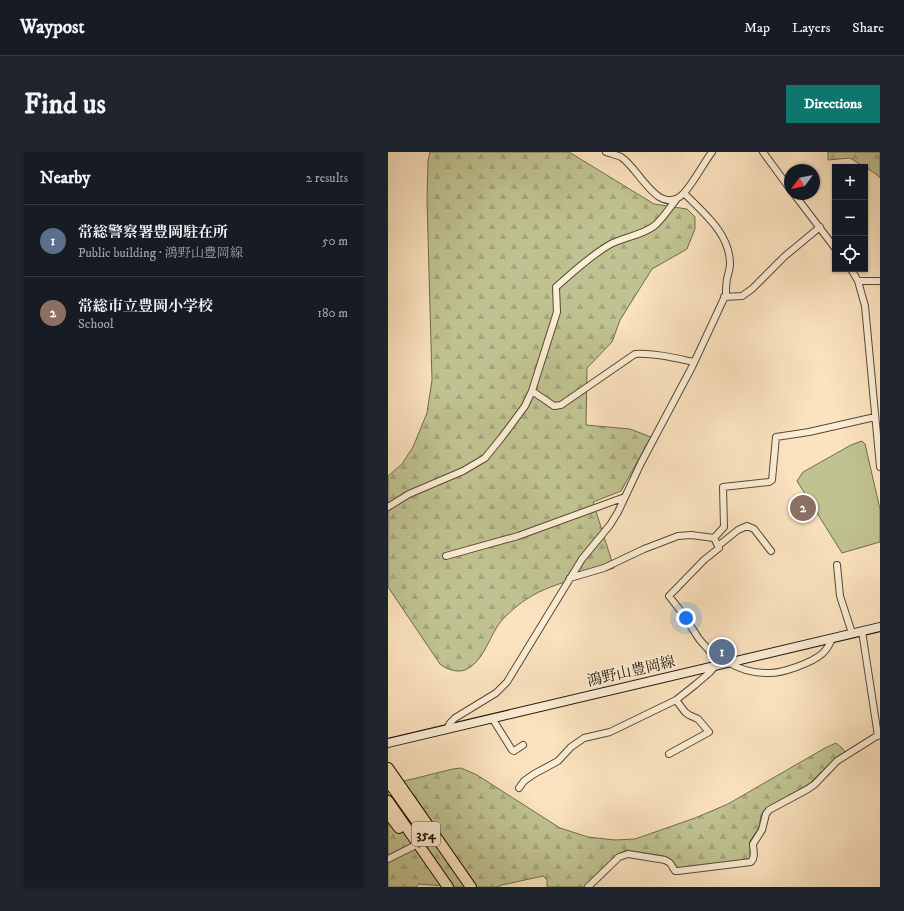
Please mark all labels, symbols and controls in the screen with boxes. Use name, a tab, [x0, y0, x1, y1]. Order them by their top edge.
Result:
text: Waypost	[20, 16, 84, 39]
text: Map	[744, 19, 770, 37]
text: Layers	[792, 19, 830, 37]
text: Share	[852, 19, 884, 37]
button: Directions	[786, 85, 880, 123]
text: Find us	[24, 87, 106, 122]
north arrow	[784, 164, 820, 200]
map controls	[832, 164, 868, 272]
button: +	[832, 164, 868, 200]
text: Nearby	[40, 167, 90, 189]
text: 2 results	[306, 170, 348, 186]
button: −	[832, 200, 868, 236]
text: 常総警察署豊岡駐在所	[78, 223, 228, 242]
text: 1	[51, 233, 55, 249]
text: 50 m	[322, 233, 348, 249]
button: locate	[832, 236, 868, 272]
text: Public building · 鴻野山豊岡線	[78, 245, 243, 261]
text: 常総市立豊岡小学校	[78, 297, 213, 316]
text: 2	[50, 305, 56, 321]
text: 180 m	[317, 305, 348, 321]
text: School	[78, 316, 114, 332]
pin: 2	[790, 493, 816, 523]
your location	[676, 608, 696, 628]
pin: 1	[709, 637, 735, 667]
street label: 鴻野山豊岡線	[585, 652, 677, 691]
road number: 354	[412, 822, 440, 846]

